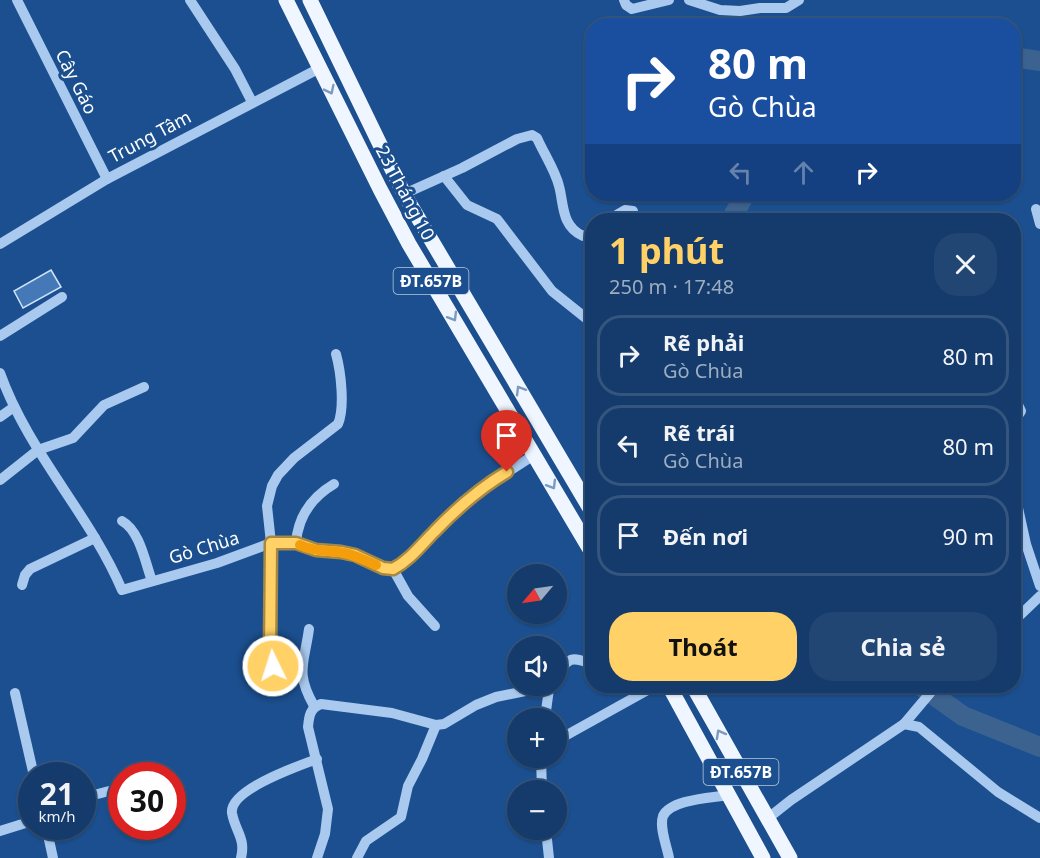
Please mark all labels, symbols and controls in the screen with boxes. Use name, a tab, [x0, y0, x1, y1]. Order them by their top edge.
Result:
text: 80 m	[708, 34, 808, 91]
icon: right	[609, 42, 687, 120]
street label: Cây Gáo	[50, 45, 103, 118]
one-way arrow	[323, 84, 335, 95]
text: Gò Chùa	[708, 88, 817, 125]
street label: Trung Tâm	[104, 104, 195, 168]
street label: 23 Tháng 10	[371, 141, 441, 244]
icon: left	[724, 156, 757, 189]
icon: ahead	[787, 156, 820, 189]
icon: right	[850, 156, 883, 189]
text: 1 phút	[609, 226, 724, 275]
button: close	[934, 233, 997, 296]
road number: ĐT.657B	[394, 268, 468, 294]
text: 250 m · 17:48	[609, 273, 734, 300]
one-way arrow	[445, 311, 457, 321]
text: Rẽ phải	[663, 327, 744, 357]
icon: right	[612, 339, 645, 372]
text: 80 m	[943, 341, 994, 371]
text: Gò Chùa	[663, 357, 743, 384]
one-way arrow	[516, 386, 527, 396]
pin	[481, 410, 532, 472]
text: Rẽ trái	[663, 417, 735, 447]
icon: arrive	[490, 419, 523, 452]
icon: left	[612, 429, 645, 462]
text: 80 m	[943, 431, 994, 461]
text: Gò Chùa	[663, 447, 743, 474]
one-way arrow	[545, 479, 557, 489]
icon: arrive	[612, 519, 645, 552]
text: Đến nơi	[663, 521, 748, 551]
text: 90 m	[943, 521, 994, 551]
street label: Gò Chùa	[166, 525, 242, 569]
north arrow	[507, 564, 567, 624]
map controls	[507, 564, 567, 840]
button: Thoát	[609, 612, 797, 681]
button: Chia sẻ	[809, 612, 997, 681]
position arrow	[241, 634, 305, 698]
button: sound	[507, 636, 567, 696]
button: +	[507, 708, 567, 768]
one-way arrow	[716, 729, 727, 740]
road number: ĐT.657B	[704, 759, 778, 785]
speed limit sign: 30	[108, 762, 186, 840]
text: 21	[40, 773, 74, 814]
button: −	[507, 780, 567, 840]
text: km/h	[39, 806, 75, 826]

